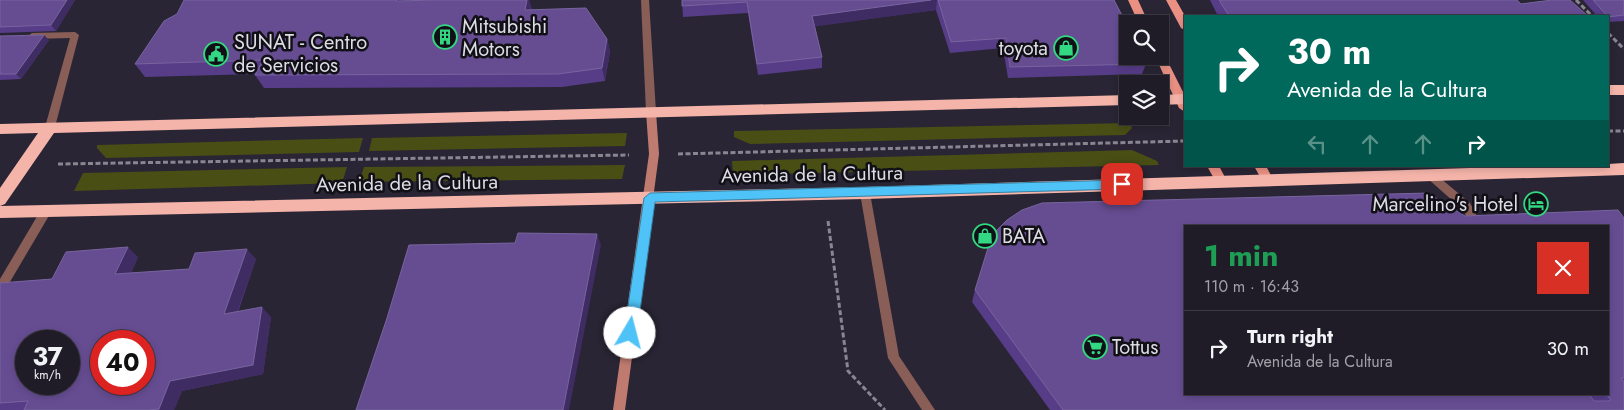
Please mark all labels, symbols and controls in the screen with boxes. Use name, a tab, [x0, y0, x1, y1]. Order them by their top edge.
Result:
place label: Mitsubishi Motors	[462, 12, 547, 64]
map controls	[1119, 15, 1169, 125]
button: search	[1119, 15, 1169, 65]
building icon: Mitsubishi Motors	[432, 24, 458, 50]
text: 30 m	[1287, 27, 1371, 77]
place label: SUNAT - Centro de Servicios	[234, 28, 367, 80]
place label: toyota	[999, 34, 1048, 63]
shop icon: toyota	[1053, 35, 1079, 61]
icon: right	[1204, 35, 1269, 100]
public building icon: SUNAT - Centro de Servicios	[203, 41, 229, 67]
text: Avenida de la Cultura	[1287, 73, 1487, 105]
button: layers	[1119, 75, 1169, 125]
icon: left	[1303, 130, 1331, 158]
icon: ahead	[1356, 130, 1384, 158]
icon: ahead	[1409, 130, 1437, 158]
icon: right	[1462, 130, 1490, 158]
street label: Avenida de la Cultura	[721, 158, 903, 191]
pin	[1101, 163, 1143, 205]
street label: Avenida de la Cultura	[316, 167, 498, 200]
icon: arrive	[1108, 170, 1136, 198]
place label: Marcelino's Hotel	[1372, 190, 1518, 219]
hotel icon: Marcelino's Hotel	[1523, 191, 1549, 217]
place label: BATA	[1002, 222, 1046, 251]
shop icon: BATA	[972, 223, 998, 249]
text: 1 min	[1204, 234, 1278, 277]
button: close	[1537, 242, 1589, 294]
text: 110 m · 16:43	[1204, 275, 1299, 298]
position arrow	[603, 306, 655, 358]
text: Turn right	[1247, 323, 1333, 350]
speed limit sign: 40	[90, 330, 155, 395]
place label: Tottus	[1112, 333, 1158, 362]
supermarket icon: Tottus	[1082, 334, 1108, 360]
icon: right	[1204, 334, 1232, 362]
text: 30 m	[1547, 335, 1589, 362]
text: 37	[32, 338, 63, 374]
text: Avenida de la Cultura	[1247, 350, 1393, 373]
text: km/h	[34, 366, 61, 384]

